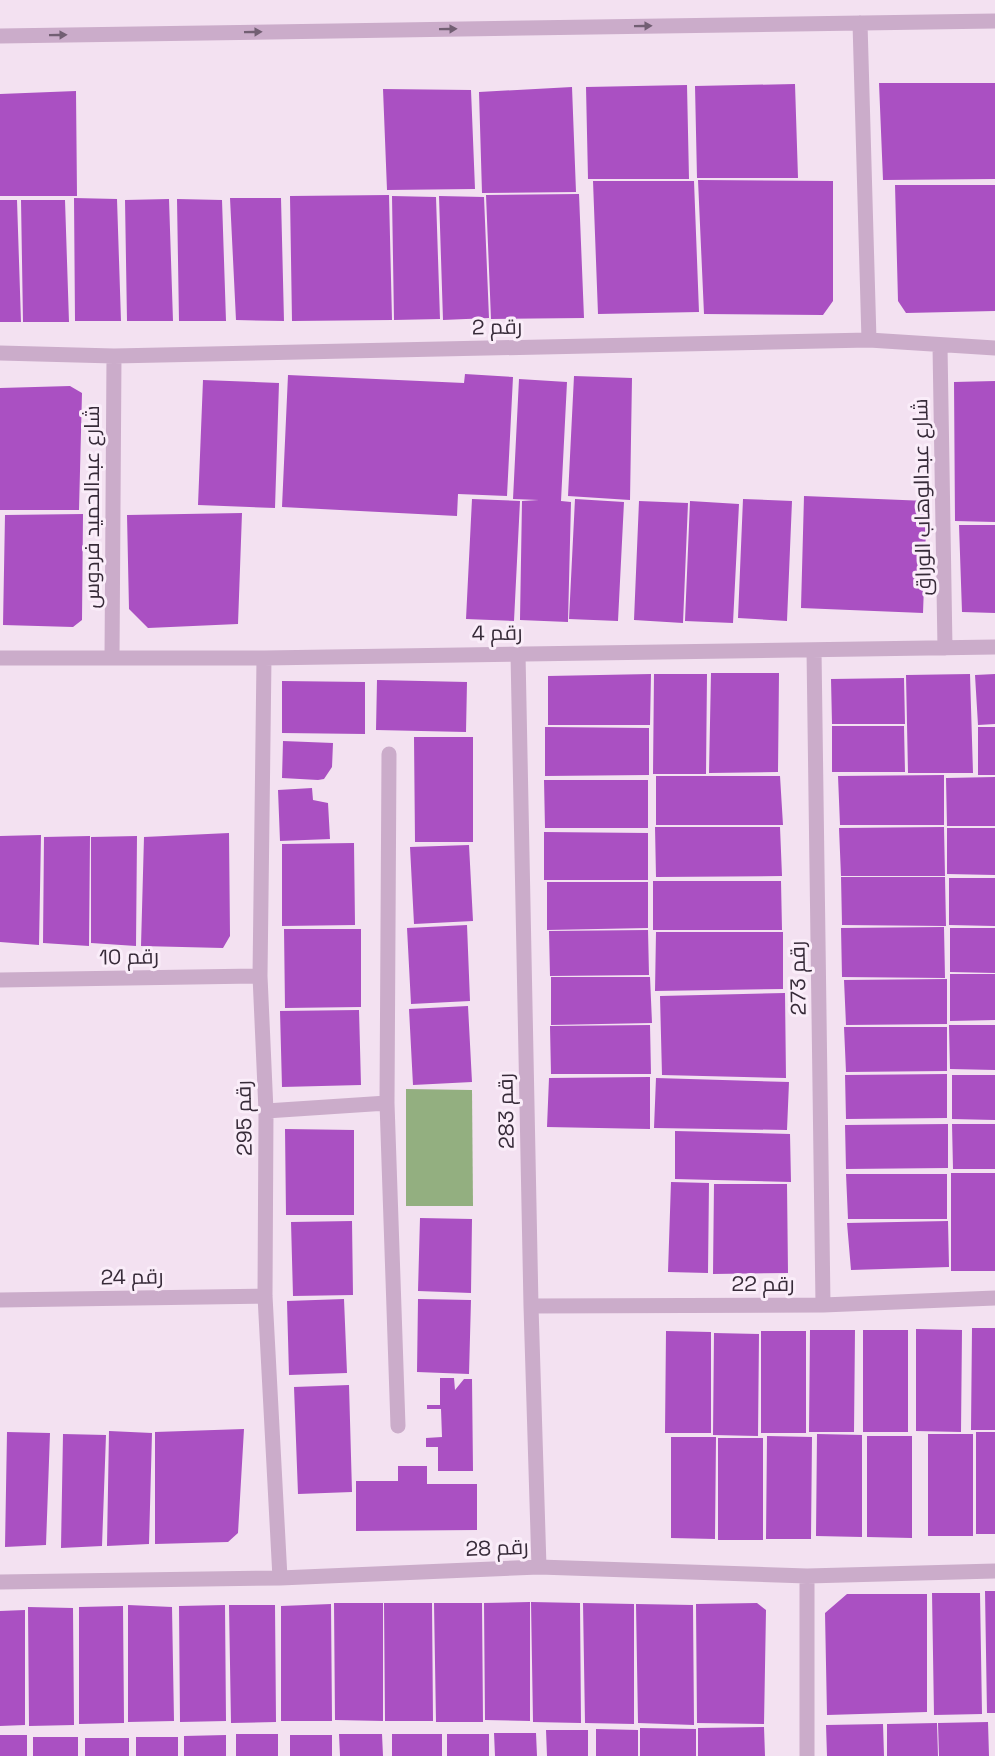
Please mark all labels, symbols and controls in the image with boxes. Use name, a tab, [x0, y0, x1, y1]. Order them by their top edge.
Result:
one-way arrow	[634, 22, 653, 31]
one-way arrow	[439, 24, 458, 34]
one-way arrow	[244, 27, 263, 37]
one-way arrow	[49, 30, 68, 40]
street label: رقم 2	[472, 313, 522, 341]
street label: شارع عبدالوهاب الوراق	[906, 398, 938, 596]
street label: شارع عبدالحميد فردوس	[78, 405, 106, 609]
street label: رقم 4	[471, 619, 523, 647]
street label: رقم 273	[783, 940, 813, 1016]
street label: رقم 10	[99, 942, 159, 972]
street label: رقم 283	[491, 1073, 521, 1149]
street label: رقم 295	[229, 1080, 259, 1156]
street label: رقم 24	[100, 1262, 164, 1292]
street label: رقم 22	[732, 1270, 794, 1298]
street label: رقم 28	[465, 1533, 529, 1563]

